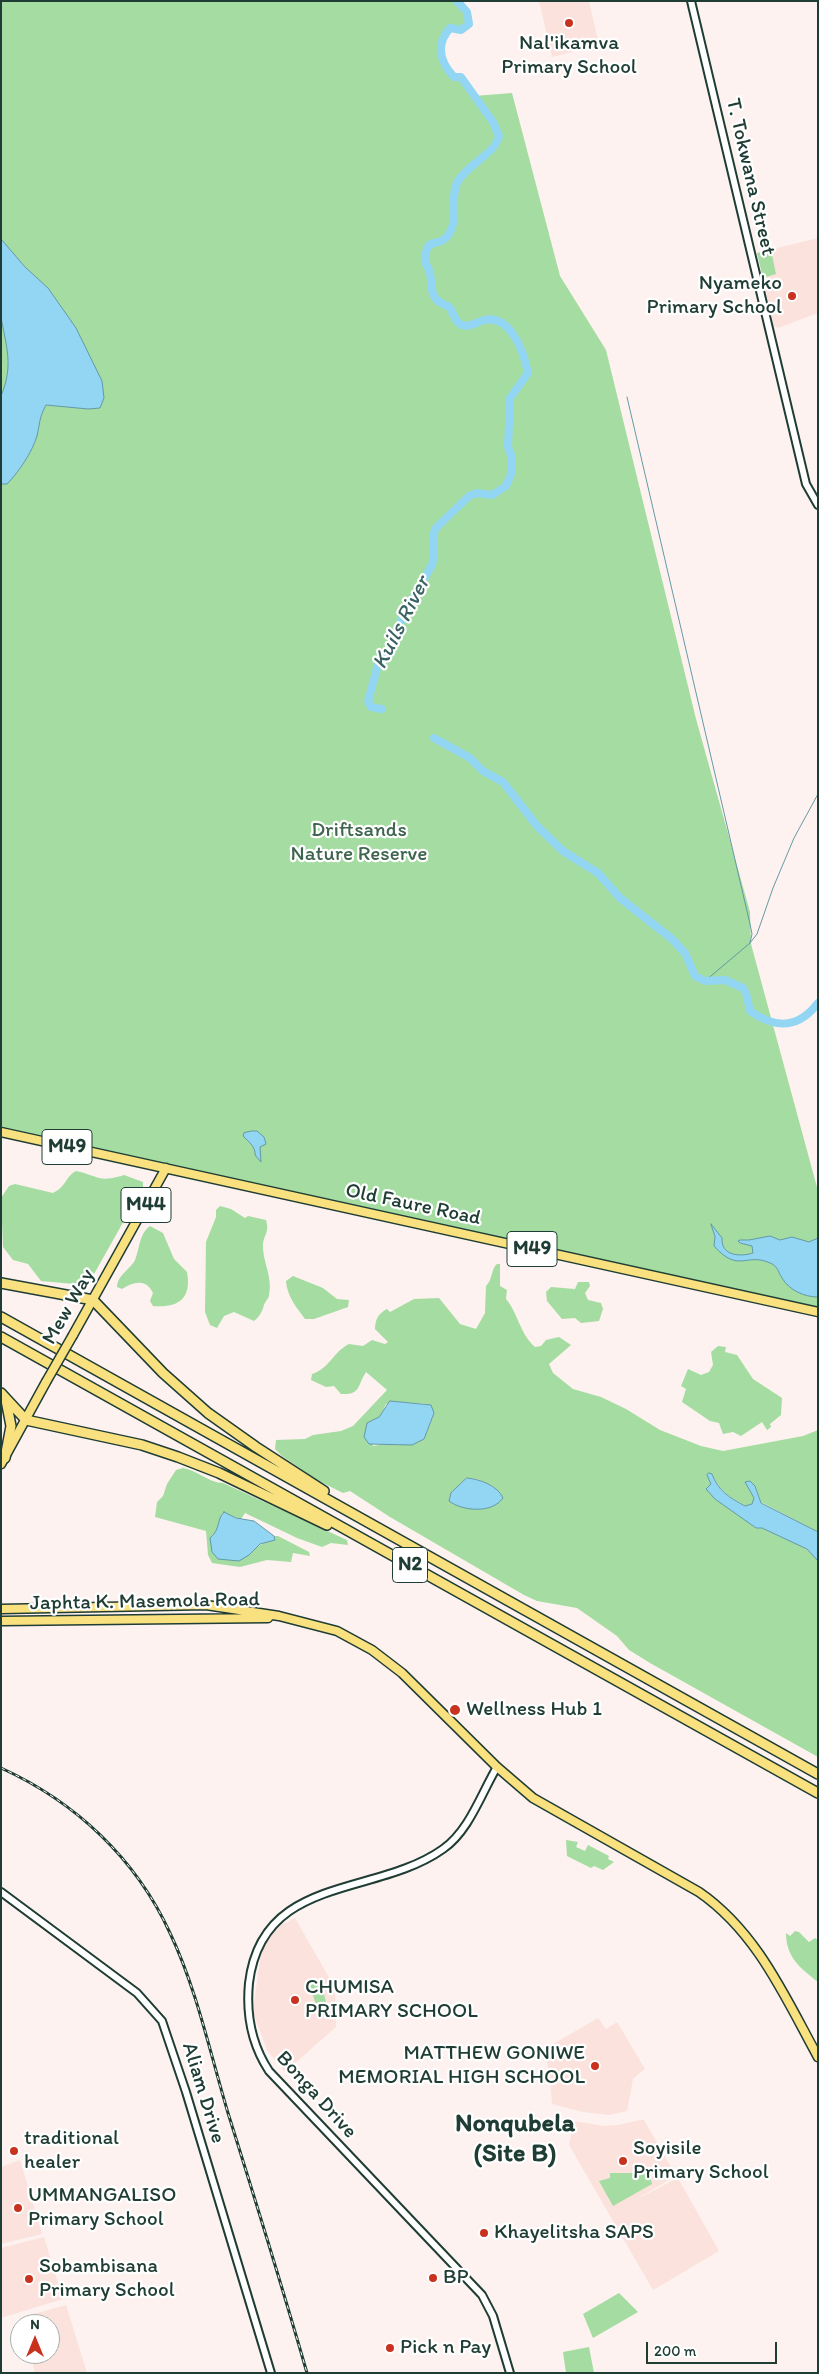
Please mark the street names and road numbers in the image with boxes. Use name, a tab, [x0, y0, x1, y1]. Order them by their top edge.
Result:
street label: T. Tokwana Street	[720, 96, 780, 258]
road number: M49	[42, 1130, 92, 1164]
street label: Old Faure Road	[343, 1178, 483, 1232]
road number: M44	[121, 1188, 171, 1222]
road number: M49	[507, 1232, 557, 1266]
street label: Mew Way	[37, 1265, 101, 1349]
road number: N2	[392, 1548, 428, 1582]
street label: Japhta K. Masemola Road	[30, 1587, 260, 1617]
street label: Aliam Drive	[176, 2040, 230, 2146]
street label: Bonga Drive	[270, 2046, 362, 2144]

